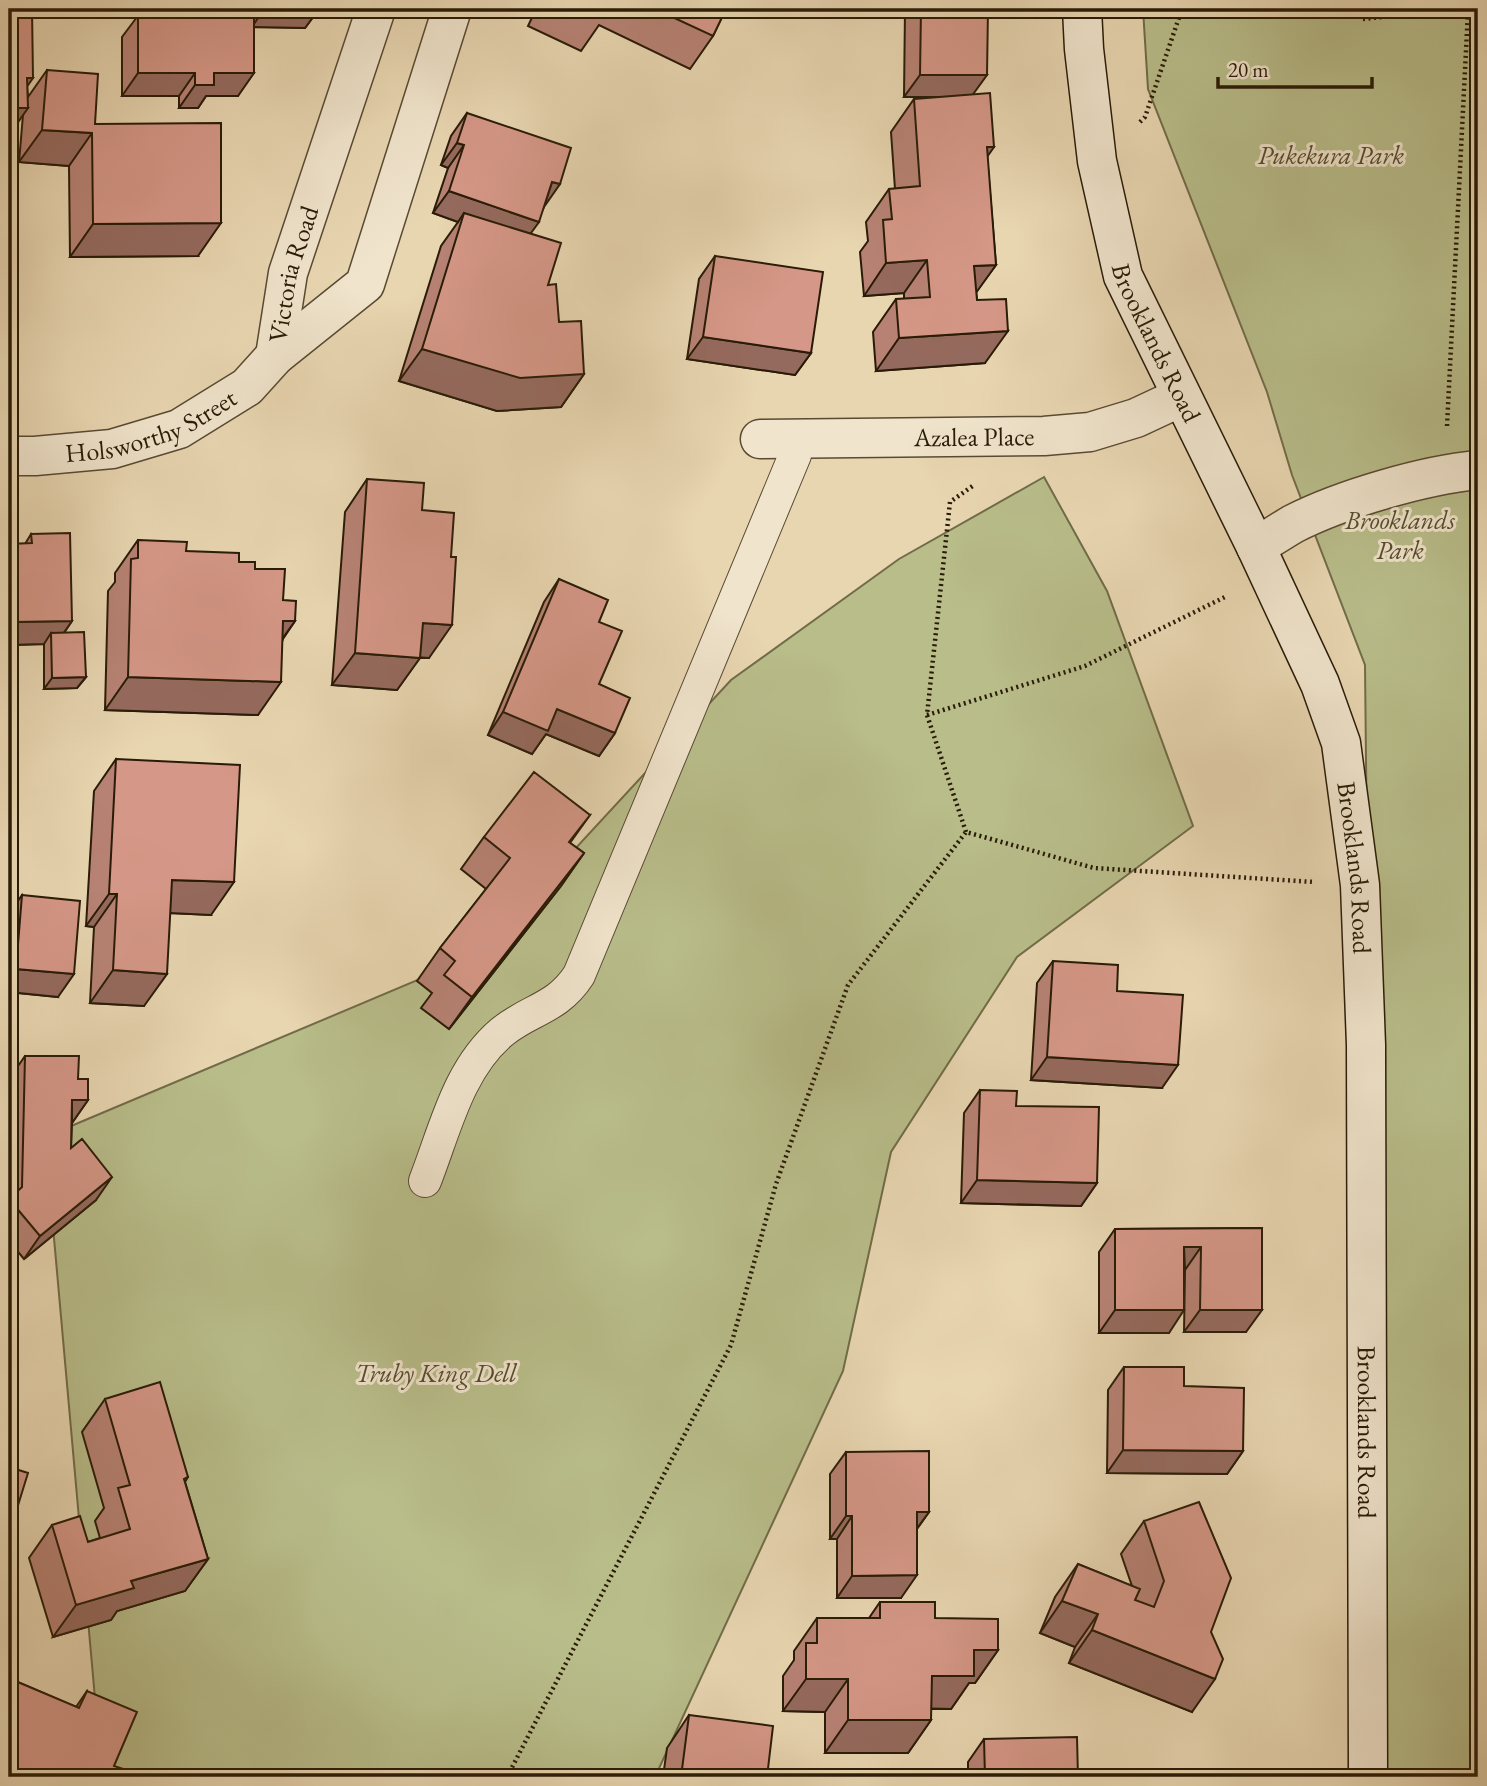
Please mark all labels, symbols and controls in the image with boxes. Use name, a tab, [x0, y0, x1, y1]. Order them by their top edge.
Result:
scale bar	[1218, 46, 1372, 90]
text: 20 m	[1228, 56, 1269, 83]
park label: Pukekura Park	[1258, 138, 1404, 172]
street label: Victoria Road	[260, 200, 327, 345]
street label: Brooklands Road	[1104, 260, 1209, 429]
street label: Holsworthy Street	[64, 381, 243, 470]
street label: Azalea Place	[912, 419, 1035, 454]
park label: Brooklands Park	[1344, 503, 1456, 567]
street label: Brooklands Road	[1329, 779, 1380, 955]
street label: Brooklands Road	[1350, 1346, 1384, 1520]
park label: Truby King Dell	[355, 1356, 517, 1390]

